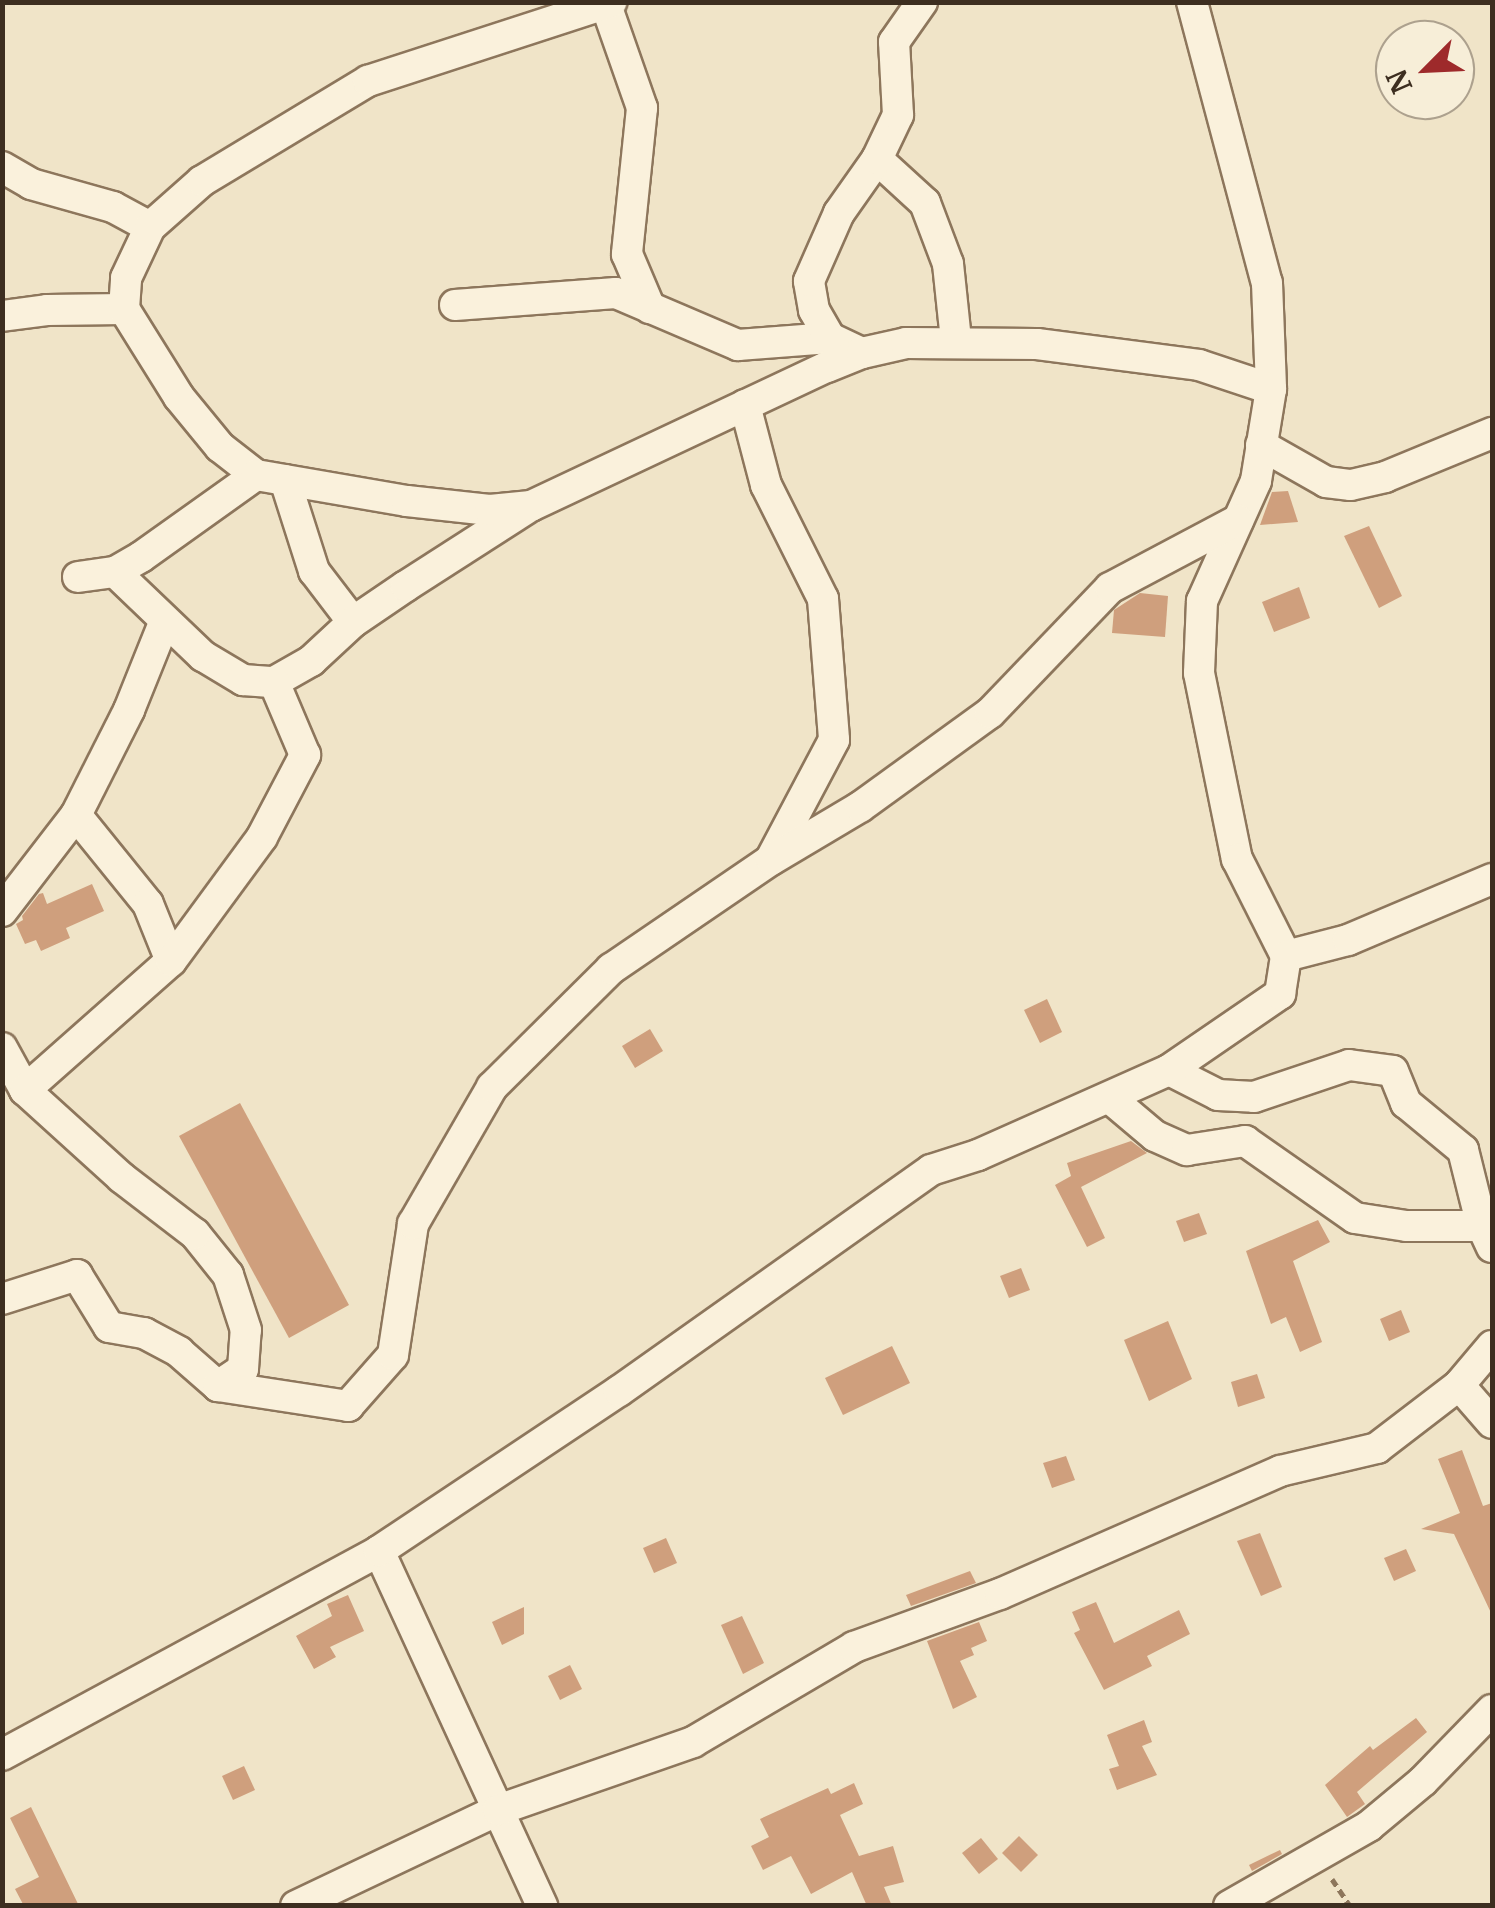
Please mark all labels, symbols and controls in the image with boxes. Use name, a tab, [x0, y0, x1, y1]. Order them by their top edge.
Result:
north arrow	[1375, 20, 1475, 120]
text: N	[1378, 64, 1420, 99]

